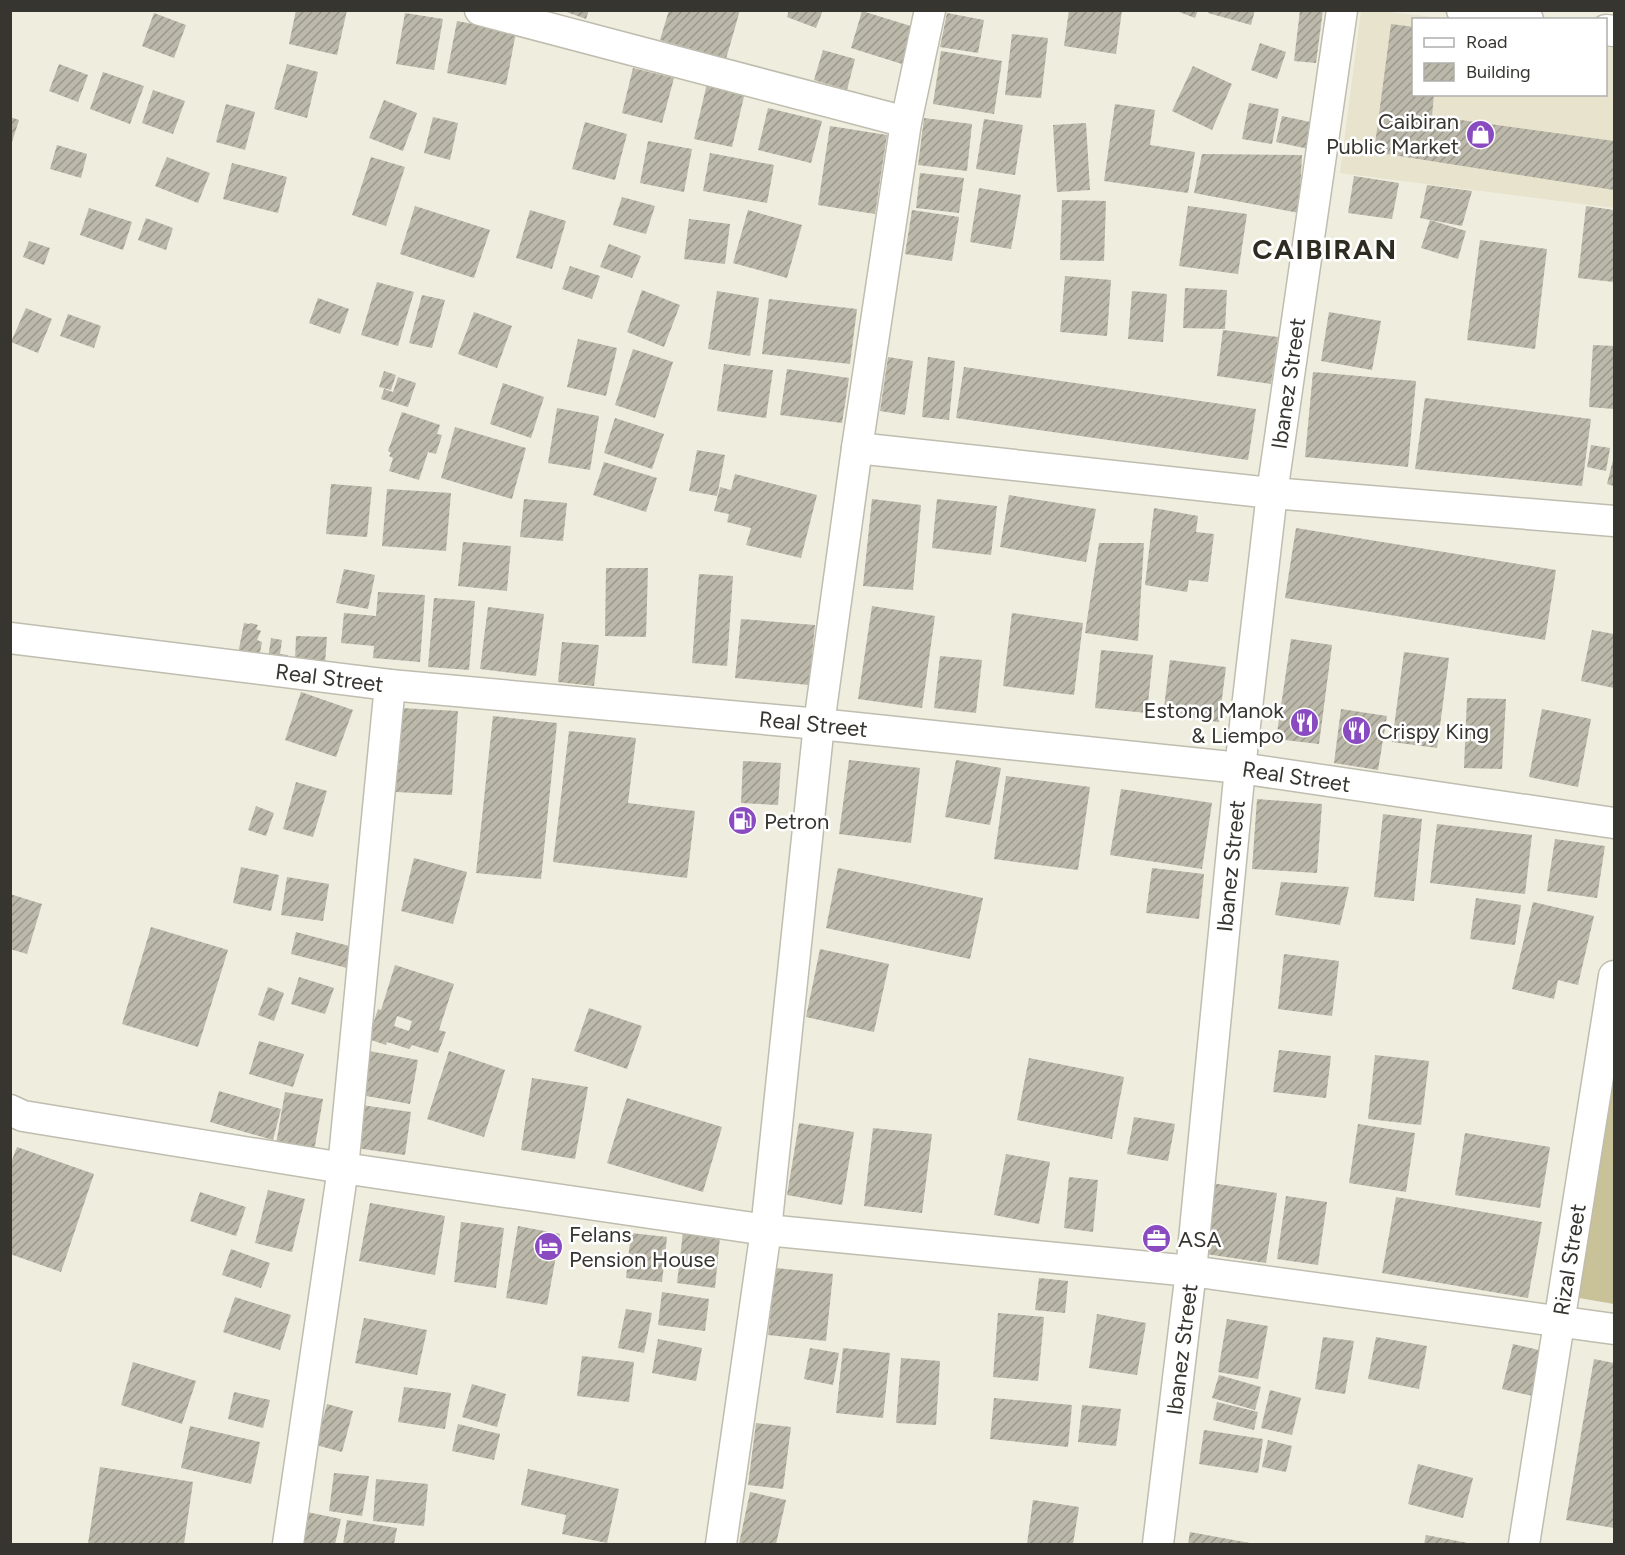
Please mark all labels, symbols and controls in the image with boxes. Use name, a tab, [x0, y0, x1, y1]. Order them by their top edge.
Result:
legend	[1412, 18, 1607, 96]
text: Road	[1466, 31, 1507, 53]
text: Building	[1466, 61, 1531, 83]
place label: Caibiran Public Market	[1326, 108, 1459, 160]
shop icon: Caibiran Public Market	[1464, 118, 1496, 150]
district label: CAIBIRAN	[1252, 232, 1398, 266]
street label: Ibanez Street	[1266, 316, 1311, 451]
street label: Real Street	[274, 658, 385, 698]
place label: Estong Manok & Liempo	[1144, 697, 1284, 749]
street label: Real Street	[758, 706, 869, 743]
restaurant icon: Estong Manok & Liempo	[1289, 707, 1321, 739]
restaurant icon: Crispy King	[1340, 715, 1372, 747]
place label: Crispy King	[1377, 718, 1489, 745]
street label: Real Street	[1241, 756, 1352, 798]
street label: Ibanez Street	[1211, 799, 1251, 933]
fuel station icon: Petron	[727, 805, 759, 837]
place label: Petron	[764, 808, 829, 835]
street label: Rizal Street	[1547, 1202, 1592, 1317]
place label: Felans Pension House	[569, 1221, 715, 1273]
office icon: ASA	[1141, 1223, 1173, 1255]
place label: ASA	[1178, 1226, 1221, 1253]
hotel icon: Felans Pension House	[532, 1231, 564, 1263]
street label: Ibanez Street	[1161, 1282, 1203, 1417]

